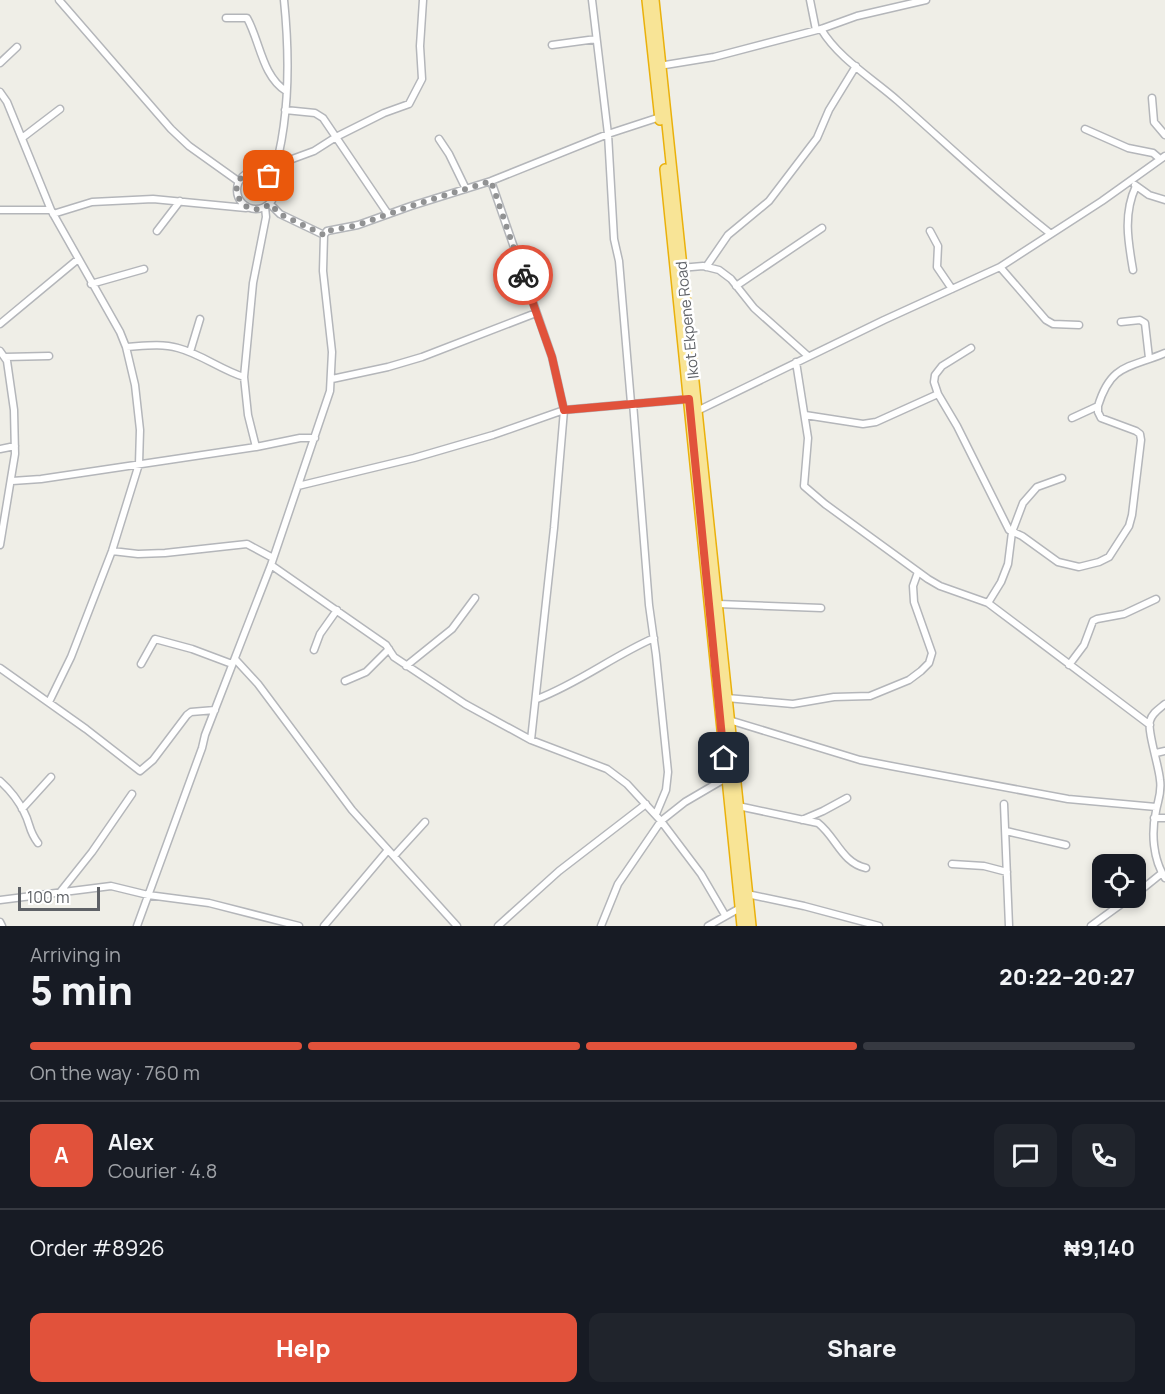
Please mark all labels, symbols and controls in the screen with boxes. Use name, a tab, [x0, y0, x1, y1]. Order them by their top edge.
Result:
pin	[243, 150, 294, 201]
icon: bag	[252, 159, 285, 192]
courier	[493, 245, 553, 305]
icon: bike	[507, 259, 540, 292]
street label: Ikot Ekpene Road	[670, 260, 704, 380]
pin	[698, 732, 749, 783]
icon: home	[707, 741, 740, 774]
map controls	[1092, 854, 1146, 908]
button: locate	[1092, 854, 1146, 908]
scale bar	[18, 884, 100, 912]
text: 100 m	[27, 886, 70, 908]
text: Arriving in	[30, 941, 121, 968]
text: 20:22–20:27	[999, 962, 1135, 992]
text: 5 min	[30, 963, 133, 1017]
text: On the way · 760 m	[30, 1059, 200, 1086]
button: chat	[994, 1124, 1057, 1187]
button: phone	[1072, 1124, 1135, 1187]
text: Alex	[108, 1127, 154, 1157]
text: A	[54, 1140, 69, 1170]
text: Courier · 4.8	[108, 1157, 217, 1184]
text: Order #8926	[30, 1233, 165, 1263]
text: ₦9,140	[1064, 1233, 1135, 1263]
button: Help	[30, 1313, 577, 1382]
button: Share	[589, 1313, 1135, 1382]

